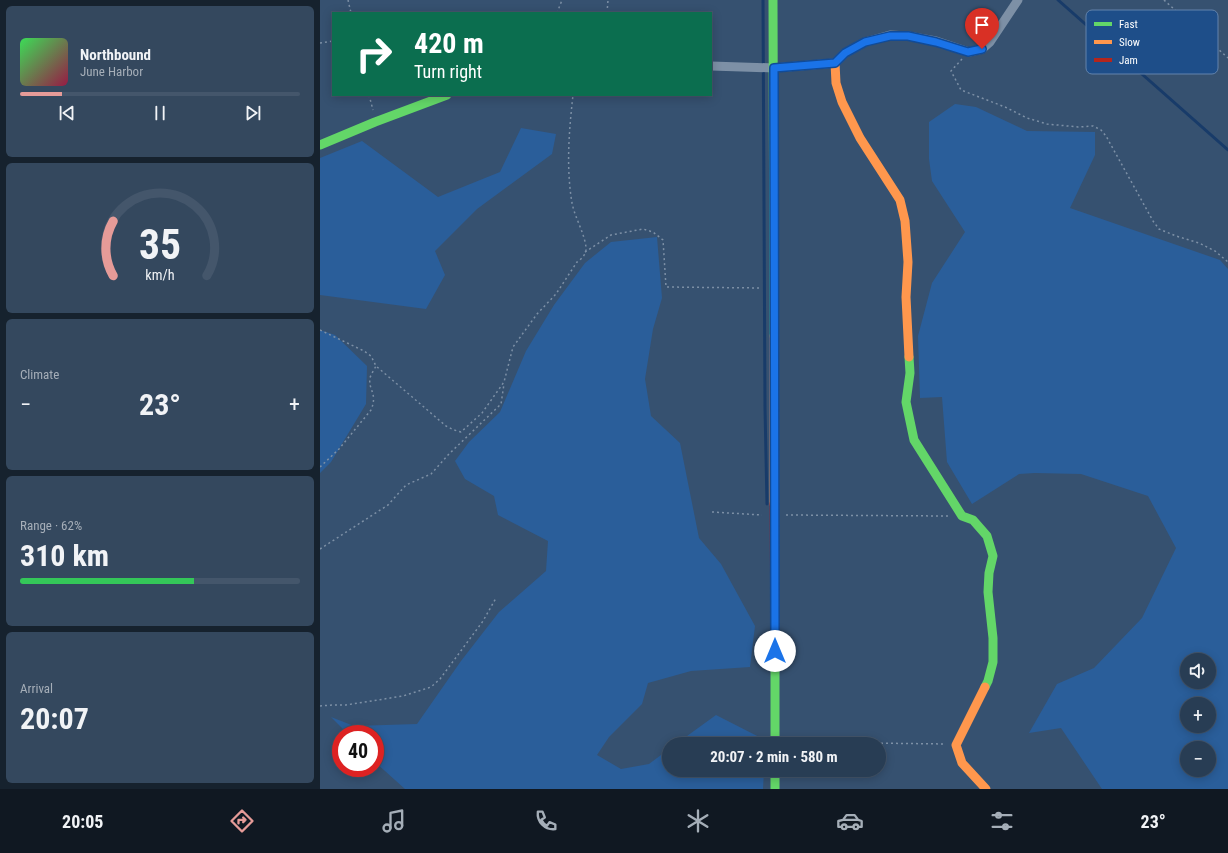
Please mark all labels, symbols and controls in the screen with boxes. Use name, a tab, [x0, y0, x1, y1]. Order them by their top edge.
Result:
pin	[965, 8, 999, 49]
legend	[1086, 10, 1218, 74]
icon: arrive	[971, 14, 993, 36]
text: Fast	[1119, 18, 1138, 31]
text: 420 m	[414, 27, 484, 60]
icon: right	[348, 28, 400, 80]
text: Slow	[1119, 36, 1140, 49]
text: Northbound	[80, 46, 151, 64]
text: Jam	[1119, 54, 1138, 67]
text: Turn right	[414, 61, 482, 82]
text: June Harbor	[80, 64, 143, 79]
icon: previous	[56, 102, 78, 124]
icon: pause	[149, 102, 171, 124]
icon: next	[242, 102, 264, 124]
text: 35	[139, 220, 181, 269]
text: km/h	[145, 266, 175, 282]
text: Climate	[20, 367, 59, 382]
text: 23°	[139, 387, 181, 422]
text: −	[20, 392, 31, 417]
text: +	[289, 392, 300, 417]
text: Range · 62%	[20, 518, 82, 533]
text: 310 km	[20, 538, 109, 573]
position arrow	[754, 630, 796, 672]
map controls	[1180, 653, 1216, 777]
button: sound	[1180, 653, 1216, 689]
text: Arrival	[20, 681, 53, 696]
button: +	[1180, 697, 1216, 733]
text: 20:07	[20, 701, 89, 736]
speed limit sign: 40	[332, 725, 384, 777]
button: −	[1180, 741, 1216, 777]
text: 20:07 · 2 min · 580 m	[710, 748, 838, 766]
icon: directions	[228, 807, 256, 835]
icon: music	[380, 807, 408, 835]
icon: phone	[532, 807, 560, 835]
icon: climate	[684, 807, 712, 835]
icon: car	[836, 807, 864, 835]
icon: filters	[988, 807, 1016, 835]
text: 20:05	[62, 811, 103, 832]
text: 23°	[1141, 811, 1166, 832]

